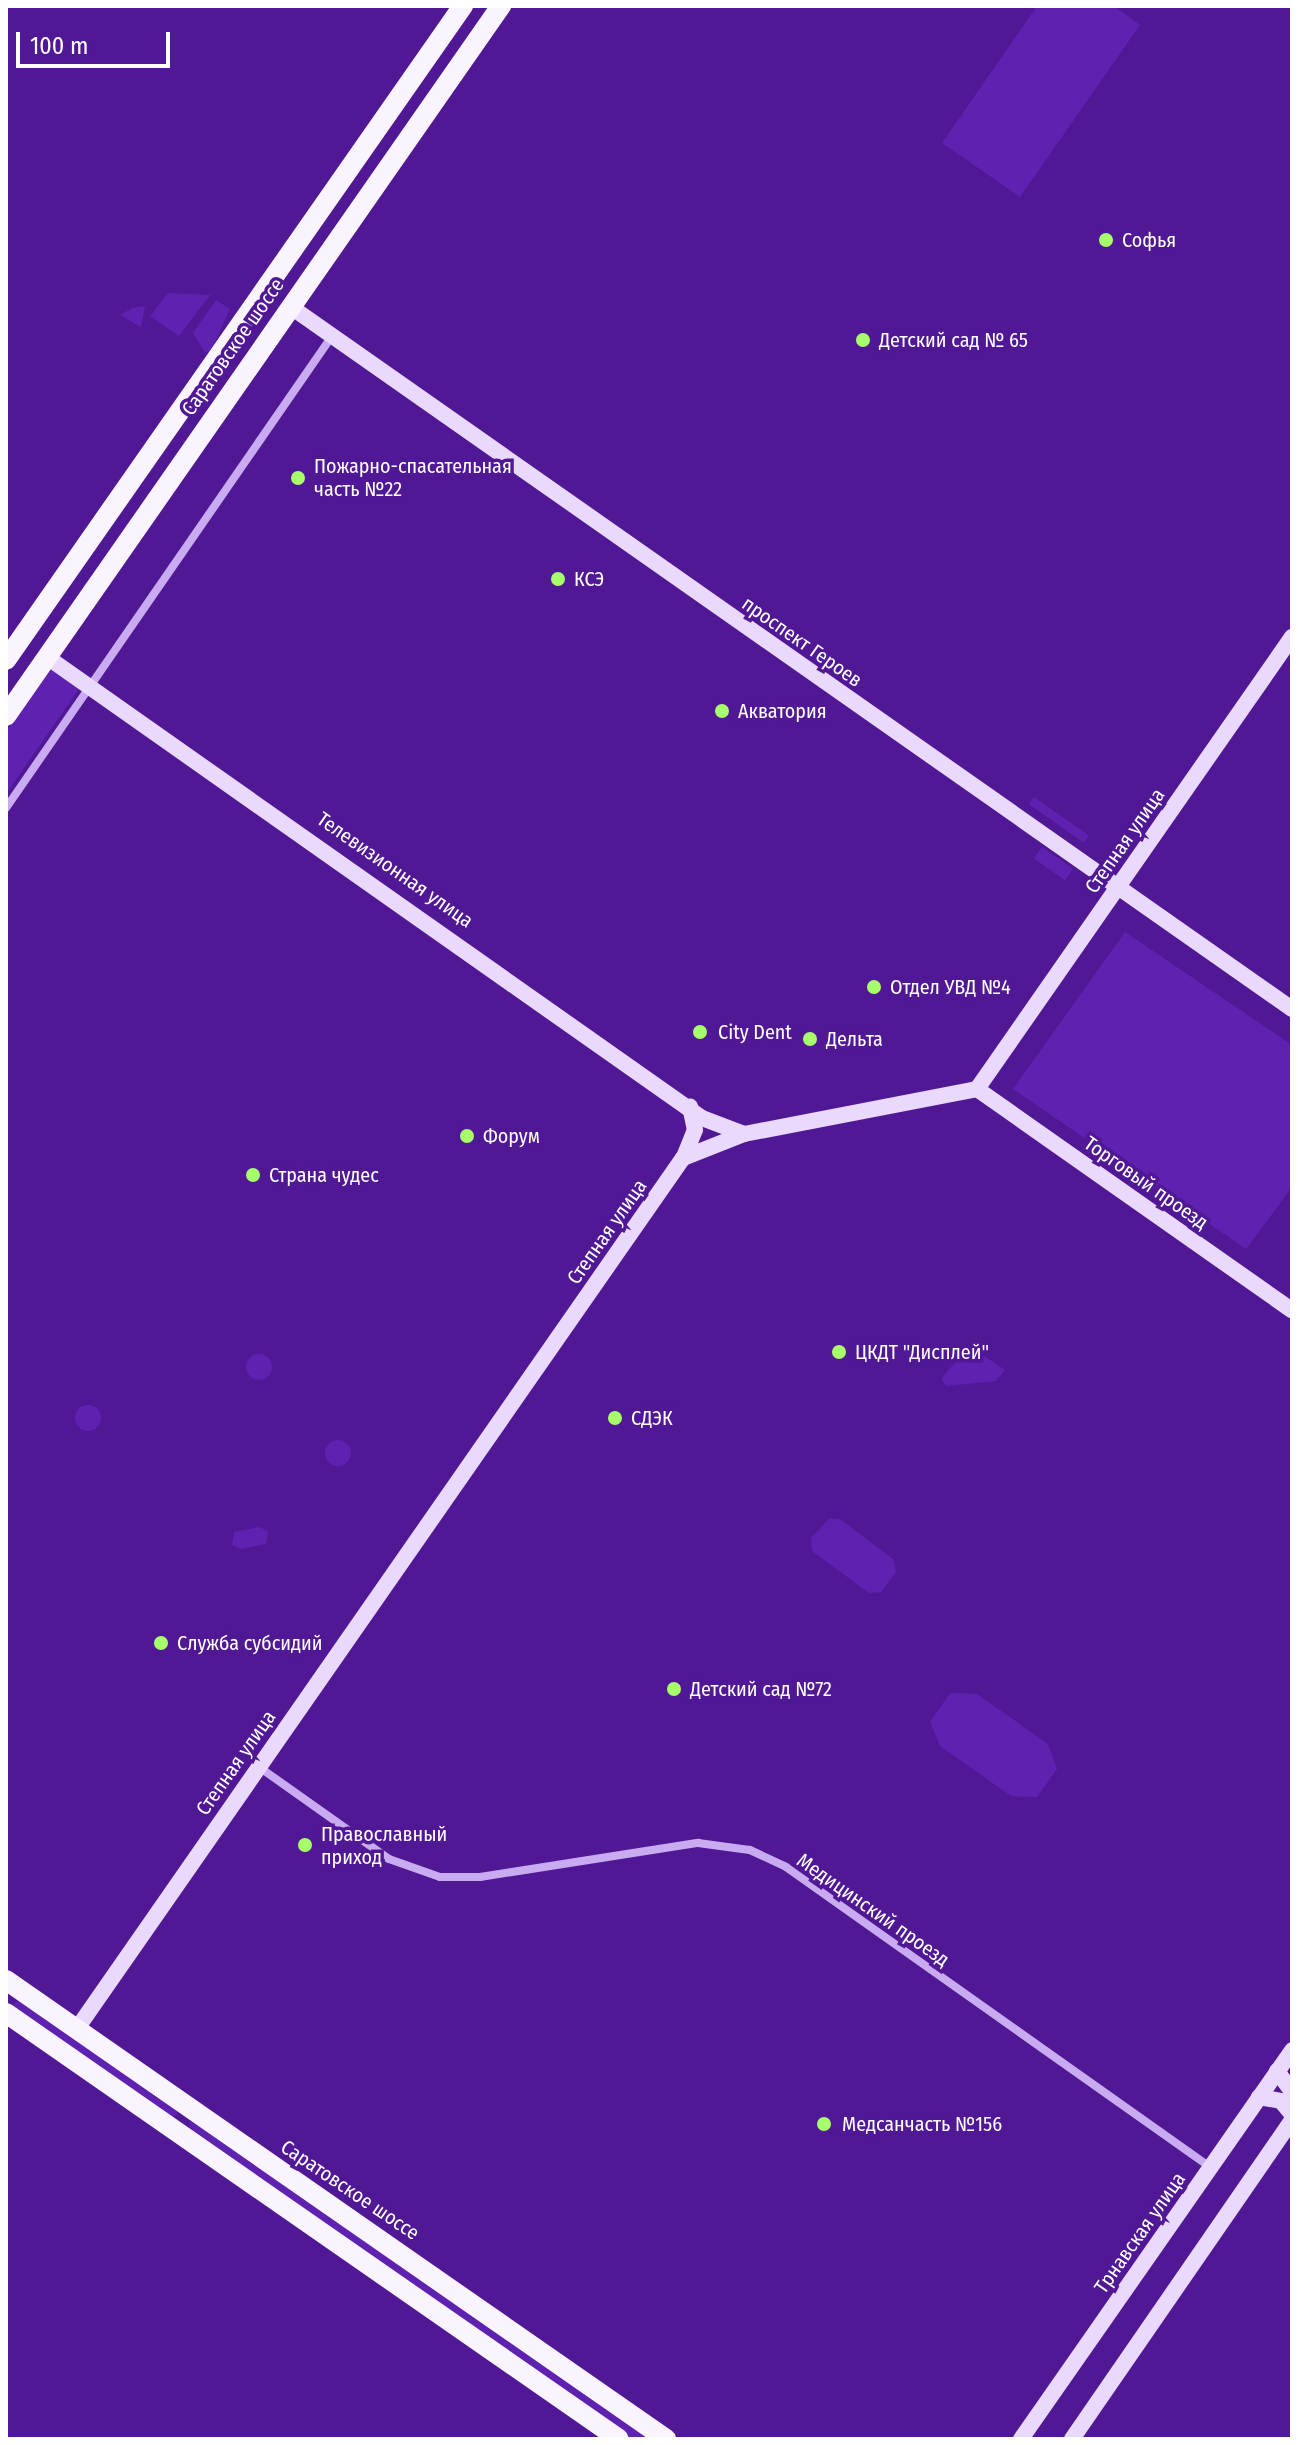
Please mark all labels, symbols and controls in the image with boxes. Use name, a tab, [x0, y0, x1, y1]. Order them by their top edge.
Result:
scale bar	[20, 16, 174, 66]
text: 100 m	[30, 32, 88, 60]
place label: Софья	[1122, 228, 1176, 252]
marker: Софья	[1097, 231, 1115, 249]
street label: Саратовское шоссе	[177, 274, 289, 420]
place label: Детский сад № 65	[879, 328, 1028, 352]
marker: Детский сад № 65	[854, 331, 872, 349]
place label: Пожарно-спасательная часть №22	[314, 454, 512, 501]
marker: Пожарно-спасательная часть №22	[289, 469, 307, 487]
place label: КСЭ	[574, 567, 604, 591]
marker: КСЭ	[549, 570, 567, 588]
street label: проспект Героев	[737, 592, 867, 692]
place label: Акватория	[738, 699, 827, 723]
marker: Акватория	[713, 702, 731, 720]
street label: Степная улица	[1080, 784, 1170, 898]
street label: Телевизионная улица	[312, 807, 478, 933]
place label: Отдел УВД №4	[890, 975, 1011, 999]
marker: Отдел УВД №4	[865, 978, 883, 996]
place label: City Dent	[718, 1020, 792, 1044]
marker: City Dent	[689, 1021, 711, 1043]
place label: Дельта	[826, 1027, 883, 1051]
marker: Дельта	[801, 1030, 819, 1048]
place label: Форум	[483, 1124, 540, 1148]
marker: Форум	[458, 1127, 476, 1145]
street label: Торговый проезд	[1079, 1131, 1213, 1235]
place label: Страна чудес	[269, 1163, 379, 1187]
marker: Страна чудес	[244, 1166, 262, 1184]
street label: Степная улица	[562, 1175, 652, 1289]
place label: ЦКДТ "Дисплей"	[855, 1340, 989, 1364]
marker: ЦКДТ "Дисплей"	[830, 1343, 848, 1361]
place label: СДЭК	[631, 1406, 673, 1430]
marker: СДЭК	[606, 1409, 624, 1427]
place label: Служба субсидий	[177, 1631, 322, 1655]
marker: Служба субсидий	[152, 1634, 170, 1652]
place label: Детский сад №72	[690, 1677, 832, 1701]
marker: Детский сад №72	[665, 1680, 683, 1698]
street label: Степная улица	[191, 1706, 281, 1820]
place label: Православный приход	[321, 1822, 447, 1869]
marker: Православный приход	[296, 1836, 314, 1854]
street label: Медицинский проезд	[792, 1848, 954, 1972]
place label: Медсанчасть №156	[842, 2112, 1002, 2136]
marker: Медсанчасть №156	[813, 2113, 835, 2135]
street label: Саратовское шоссе	[276, 2135, 424, 2245]
street label: Трнавская улица	[1089, 2168, 1191, 2298]

